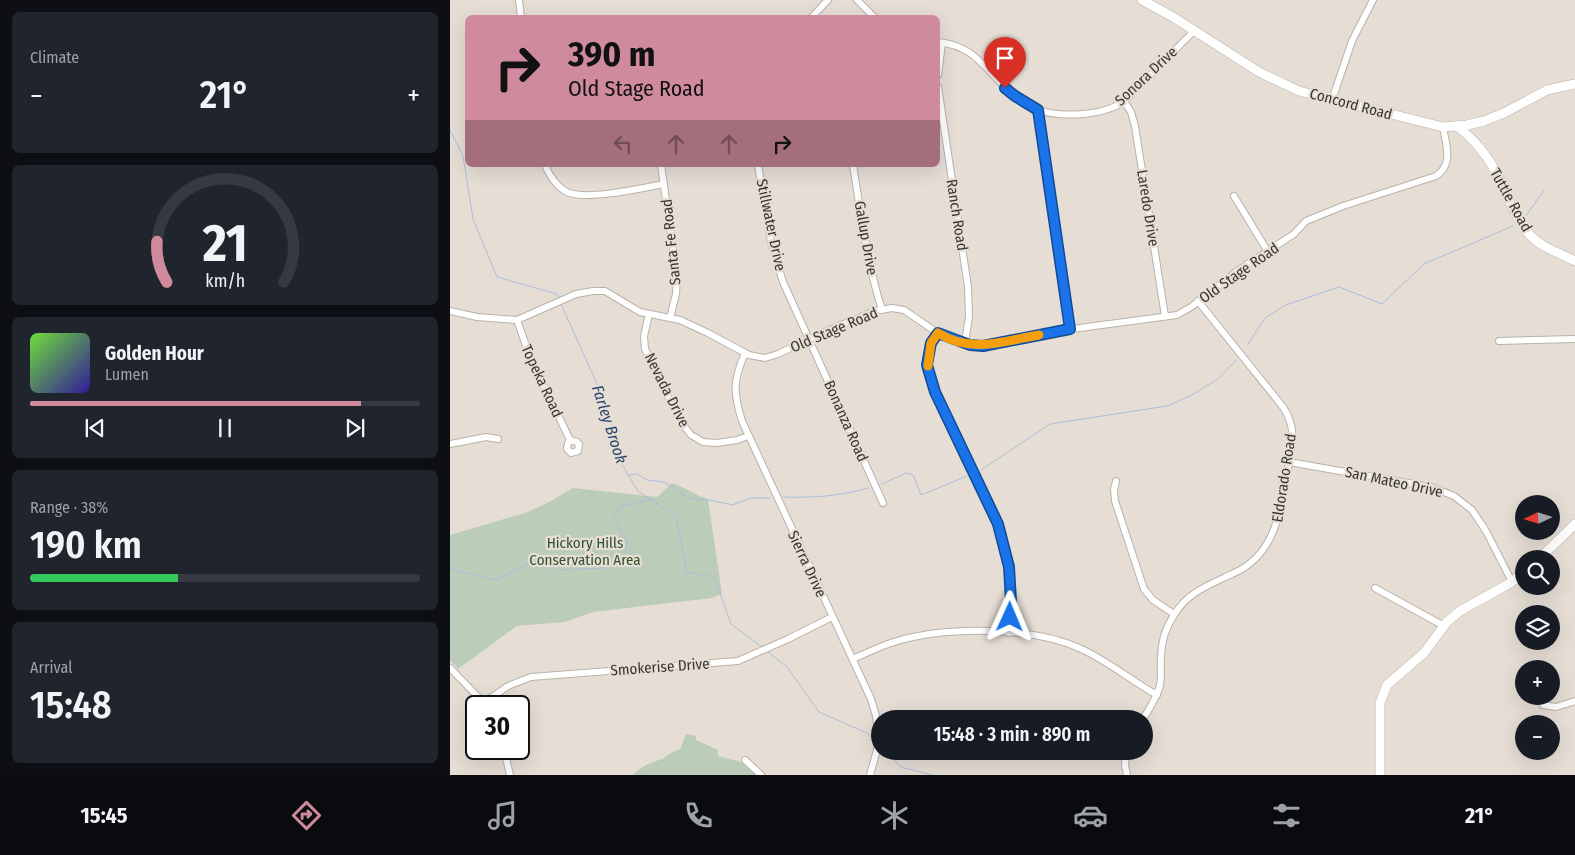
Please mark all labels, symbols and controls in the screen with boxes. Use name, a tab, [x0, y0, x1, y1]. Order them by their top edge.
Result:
text: 390 m	[568, 33, 655, 75]
icon: right	[485, 35, 550, 100]
pin	[984, 37, 1026, 88]
street label: Sonora Drive	[1111, 43, 1181, 109]
icon: arrive	[991, 44, 1019, 72]
text: Climate	[30, 48, 79, 67]
text: 21°	[200, 72, 250, 118]
text: Old Stage Road	[568, 75, 705, 102]
text: −	[30, 79, 43, 112]
text: +	[407, 79, 420, 112]
street label: Concord Road	[1308, 84, 1394, 124]
icon: left	[609, 130, 637, 158]
icon: ahead	[662, 130, 690, 158]
icon: ahead	[715, 130, 743, 158]
icon: right	[768, 130, 796, 158]
street label: Tuttle Road	[1486, 165, 1536, 235]
street label: Laredo Drive	[1133, 168, 1163, 248]
street label: Stillwater Drive	[752, 177, 790, 273]
street label: Ranch Road	[942, 178, 972, 252]
street label: Santa Fe Road	[658, 198, 684, 286]
street label: Gallup Drive	[851, 200, 881, 276]
text: 21	[201, 212, 248, 275]
street label: Old Stage Road	[1196, 239, 1282, 307]
text: km/h	[205, 270, 245, 292]
street label: Old Stage Road	[788, 304, 880, 356]
text: Golden Hour	[105, 342, 204, 365]
street label: Topeka Road	[517, 342, 567, 420]
street label: Nevada Drive	[641, 350, 693, 430]
text: Lumen	[105, 365, 149, 384]
street label: Bonanza Road	[820, 378, 872, 464]
water label: Farley Brook	[588, 383, 631, 466]
icon: previous	[81, 414, 109, 442]
icon: pause	[211, 414, 239, 442]
icon: next	[341, 414, 369, 442]
street label: Eldorado Road	[1268, 432, 1300, 524]
street label: San Mateo Drive	[1343, 463, 1445, 501]
north arrow	[1515, 495, 1560, 540]
map controls	[1515, 495, 1560, 760]
text: Range · 38%	[30, 498, 108, 517]
text: 190 km	[30, 522, 142, 568]
street label: Sierra Drive	[784, 528, 830, 600]
park label: Hickory Hills Conservation Area	[529, 534, 641, 569]
button: search	[1515, 550, 1560, 595]
position arrow	[983, 590, 1035, 642]
button: layers	[1515, 605, 1560, 650]
street label: Smokerise Drive	[610, 655, 710, 679]
text: Arrival	[30, 658, 72, 677]
button: +	[1515, 660, 1560, 705]
text: 15:48	[30, 682, 112, 728]
speed limit sign: 30	[465, 695, 530, 760]
button: −	[1515, 715, 1560, 760]
text: 15:48 · 3 min · 890 m	[934, 723, 1090, 746]
icon: directions	[289, 798, 324, 833]
icon: music	[485, 798, 520, 833]
icon: phone	[681, 798, 716, 833]
icon: climate	[877, 798, 912, 833]
icon: car	[1073, 798, 1108, 833]
icon: filters	[1269, 798, 1304, 833]
text: 15:45	[81, 802, 127, 829]
text: 21°	[1465, 802, 1494, 829]

